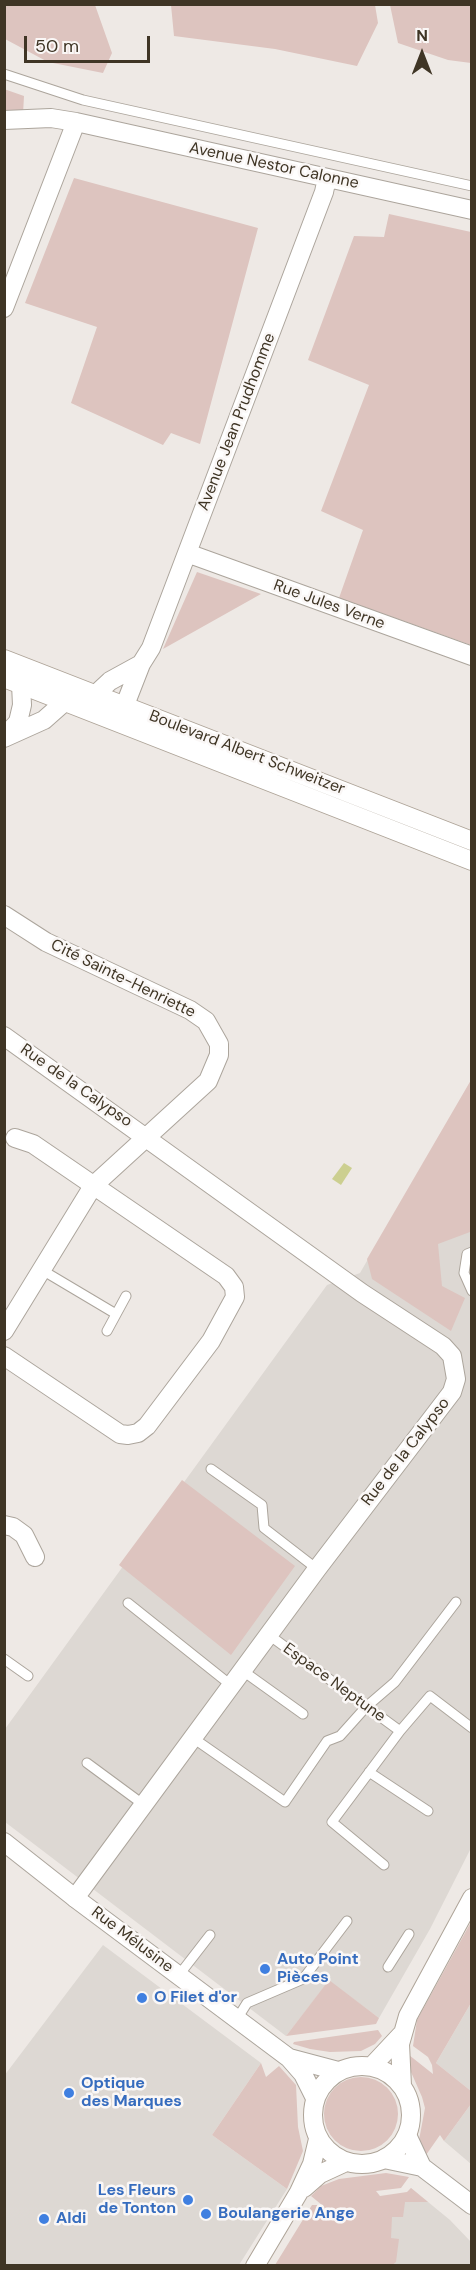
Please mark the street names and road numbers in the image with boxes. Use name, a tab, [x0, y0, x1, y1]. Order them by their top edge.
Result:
street label: Avenue Nestor Calonne	[187, 139, 361, 193]
street label: Avenue Jean Prudhomme	[194, 331, 280, 513]
street label: Rue Jules Verne	[271, 576, 387, 634]
street label: Boulevard Albert Schweitzer	[146, 707, 348, 799]
street label: Cité Sainte-Henriette	[47, 936, 199, 1022]
street label: Rue de la Calypso	[16, 1040, 136, 1132]
street label: Rue de la Calypso	[358, 1394, 454, 1510]
street label: Espace Neptune	[279, 1639, 389, 1727]
street label: Rue Mélusine	[87, 1903, 177, 1977]

